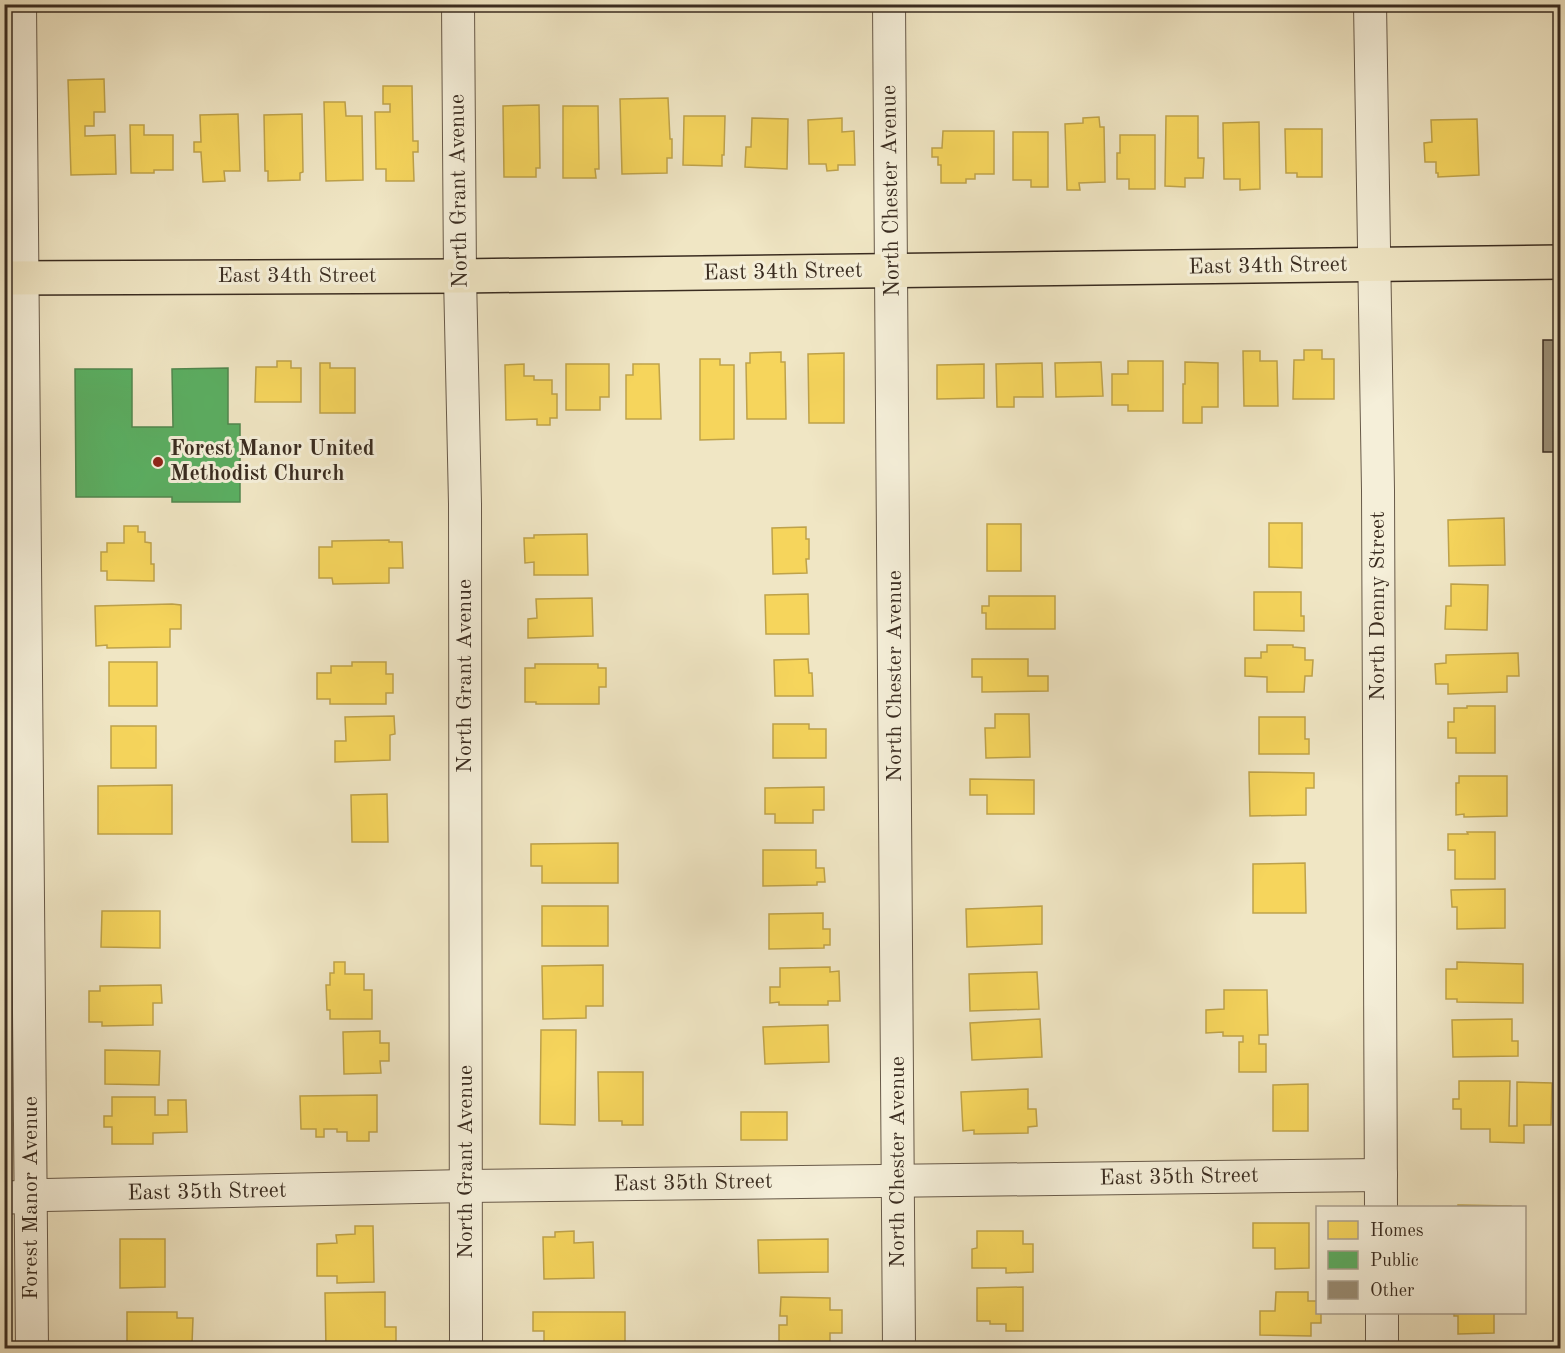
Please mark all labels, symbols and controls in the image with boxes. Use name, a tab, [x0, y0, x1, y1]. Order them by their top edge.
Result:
street label: North Chester Avenue	[878, 85, 904, 297]
street label: North Grant Avenue	[446, 94, 472, 288]
street label: East 34th Street	[1188, 254, 1348, 278]
street label: East 34th Street	[703, 260, 863, 284]
street label: East 34th Street	[217, 265, 377, 287]
place label: Forest Manor United Methodist Church	[170, 438, 375, 485]
marker: Forest Manor United Methodist Church	[151, 455, 165, 469]
street label: North Denny Street	[1367, 511, 1389, 701]
street label: North Chester Avenue	[884, 570, 906, 782]
street label: North Grant Avenue	[454, 579, 476, 773]
street label: North Chester Avenue	[887, 1056, 909, 1268]
street label: North Grant Avenue	[455, 1065, 477, 1259]
street label: Forest Manor Avenue	[20, 1096, 42, 1300]
street label: East 35th Street	[1099, 1165, 1259, 1189]
street label: East 35th Street	[613, 1171, 773, 1195]
street label: East 35th Street	[127, 1180, 287, 1204]
legend	[1316, 1206, 1526, 1314]
text: Homes	[1370, 1222, 1424, 1240]
text: Public	[1370, 1252, 1419, 1270]
text: Other	[1370, 1282, 1415, 1300]

